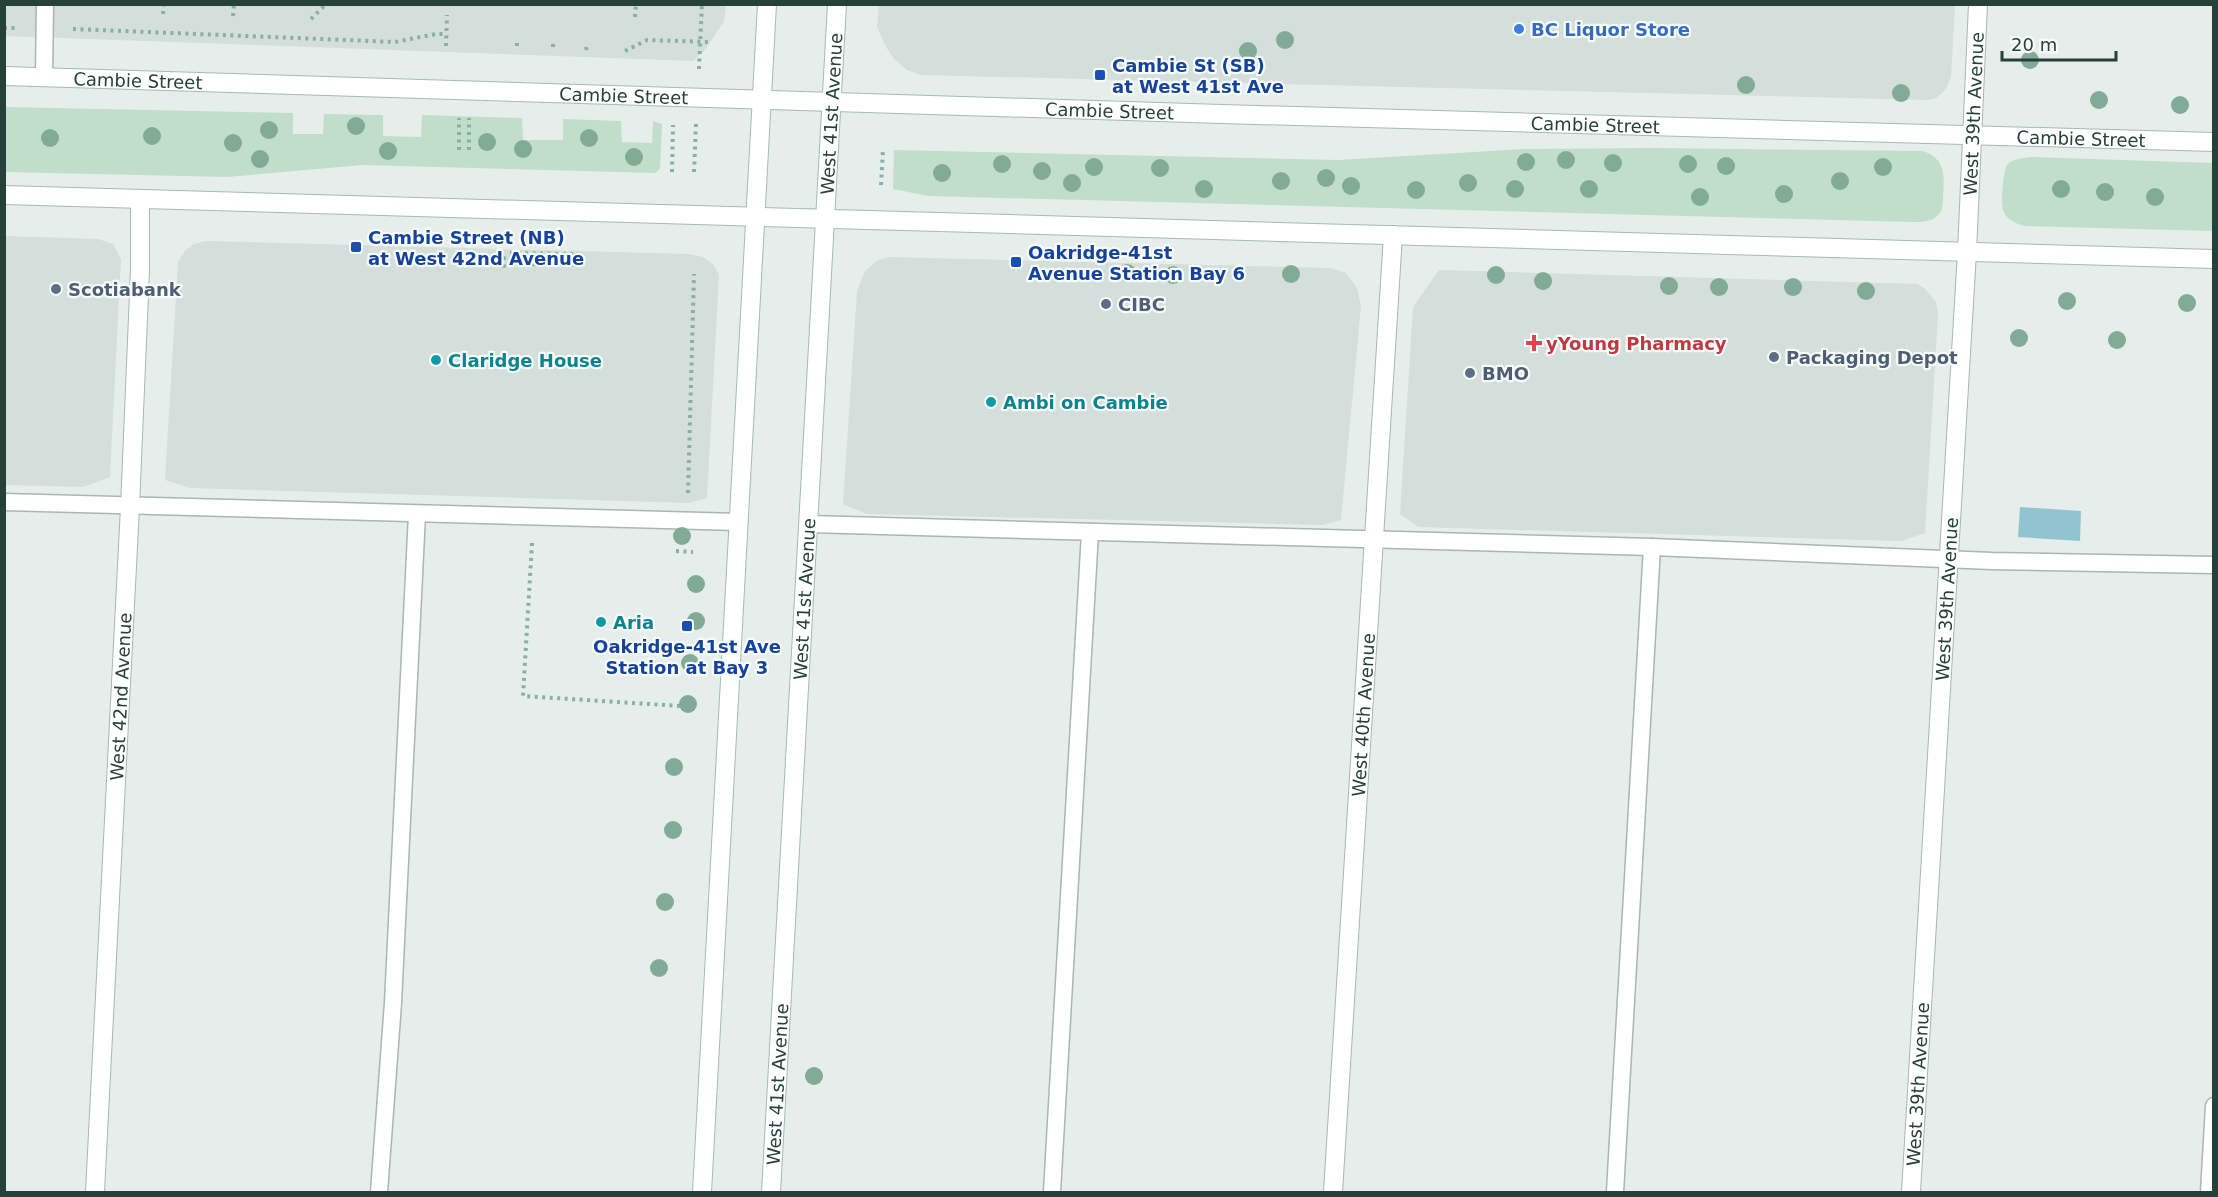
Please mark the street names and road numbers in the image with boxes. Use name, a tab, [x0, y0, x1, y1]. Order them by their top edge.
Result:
street label: West 39th Avenue	[1959, 31, 1987, 196]
street label: West 41st Avenue	[816, 32, 846, 195]
street label: Cambie Street	[73, 68, 203, 93]
street label: Cambie Street	[559, 83, 689, 108]
street label: Cambie Street	[1045, 98, 1174, 123]
street label: Cambie Street	[1530, 112, 1660, 137]
street label: Cambie Street	[2016, 126, 2146, 151]
street label: West 41st Avenue	[789, 517, 819, 680]
street label: West 39th Avenue	[1931, 517, 1962, 682]
street label: West 42nd Avenue	[106, 612, 135, 781]
street label: West 40th Avenue	[1347, 632, 1379, 797]
street label: West 39th Avenue	[1902, 1002, 1933, 1167]
street label: West 41st Avenue	[762, 1003, 792, 1166]

